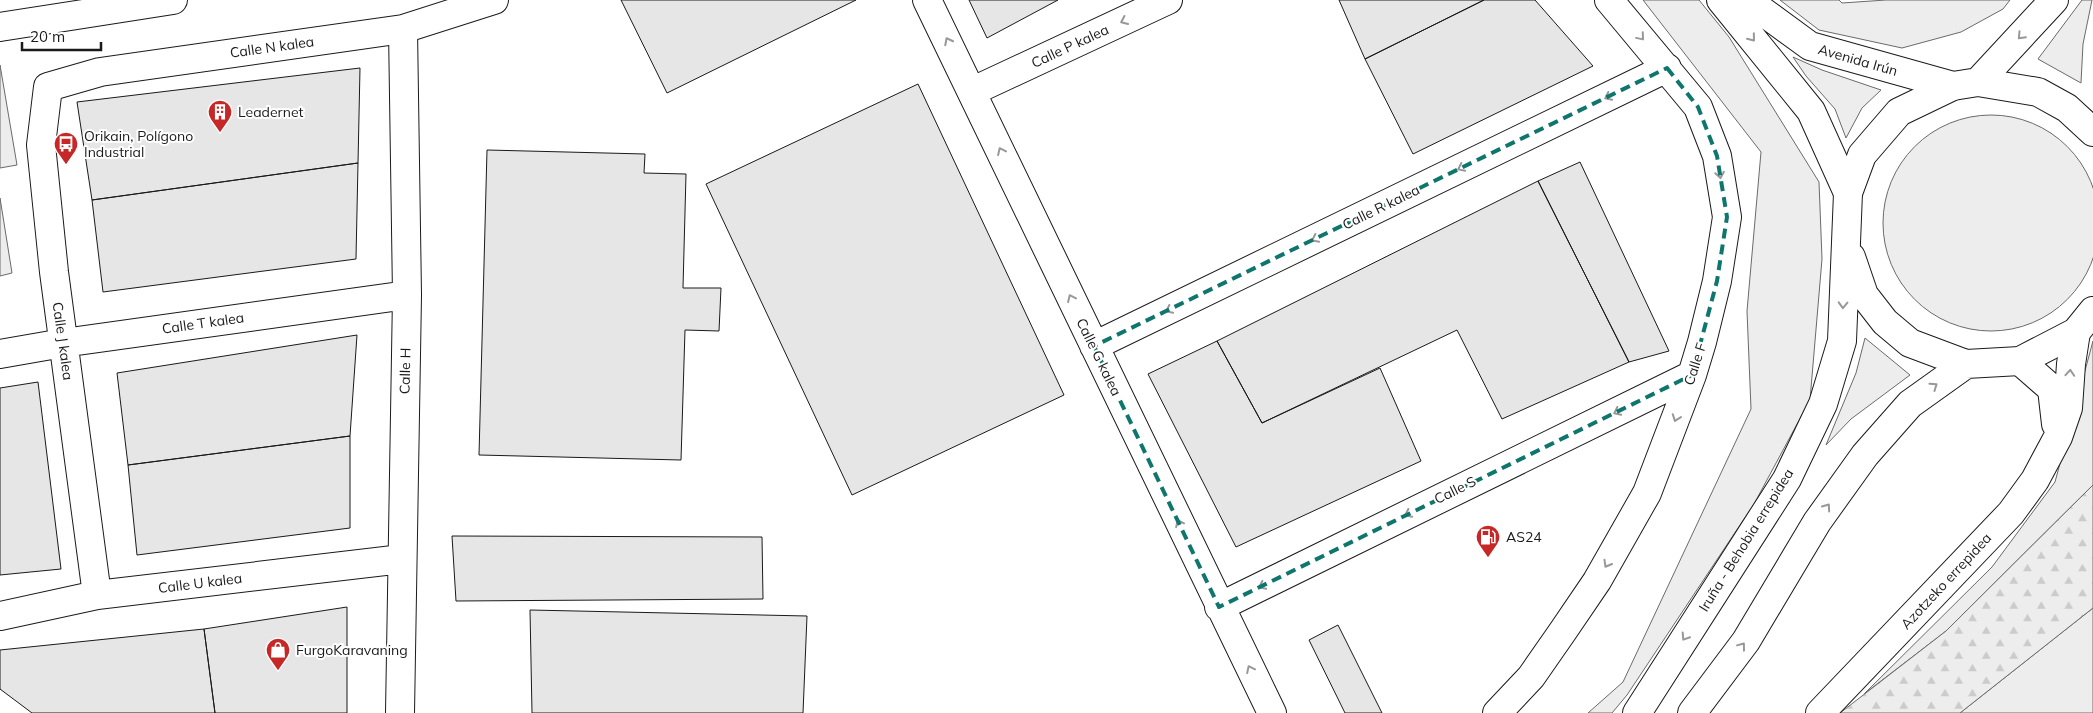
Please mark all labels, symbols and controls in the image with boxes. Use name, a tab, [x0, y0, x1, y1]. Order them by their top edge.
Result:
one-way arrow	[1120, 14, 1129, 25]
scale bar	[22, 20, 101, 52]
street label: Calle P kalea	[1028, 20, 1112, 72]
text: 20 m	[30, 27, 65, 46]
one-way arrow	[2018, 30, 2027, 39]
one-way arrow	[1635, 31, 1643, 40]
street label: Calle N kalea	[229, 32, 315, 62]
one-way arrow	[1747, 32, 1755, 41]
one-way arrow	[944, 38, 954, 47]
street label: Avenida Irún	[1816, 40, 1900, 80]
one-way arrow	[1604, 91, 1613, 101]
building icon: Leadernet	[207, 99, 233, 133]
place label: Leadernet	[238, 103, 303, 121]
place label: Orikain, Polígono Industrial	[84, 127, 193, 161]
bus stop icon: Orikain, Polígono Industrial	[53, 131, 79, 165]
one-way arrow	[997, 147, 1008, 156]
one-way arrow	[1458, 162, 1467, 172]
one-way arrow	[1715, 171, 1725, 179]
street label: Calle R kalea	[1339, 181, 1423, 233]
one-way arrow	[1311, 233, 1320, 243]
one-way arrow	[1067, 294, 1078, 303]
street label: Calle J kalea	[49, 301, 77, 381]
one-way arrow	[1838, 302, 1848, 309]
one-way arrow	[1165, 304, 1174, 314]
street label: Calle T kalea	[161, 308, 245, 338]
street label: Calle G kalea	[1072, 315, 1126, 399]
street label: Calle F	[1680, 340, 1710, 387]
street label: Calle H	[396, 348, 414, 394]
one-way arrow	[2065, 369, 2076, 377]
one-way arrow	[1928, 383, 1938, 392]
one-way arrow	[1613, 405, 1622, 415]
one-way arrow	[1672, 413, 1682, 421]
street label: Iruña - Behobia errepidea	[1695, 465, 1797, 615]
street label: Calle S	[1431, 472, 1479, 508]
one-way arrow	[1821, 503, 1830, 513]
one-way arrow	[1404, 508, 1413, 518]
one-way arrow	[1175, 519, 1185, 528]
fuel station icon: AS24	[1475, 524, 1501, 558]
place label: AS24	[1506, 528, 1542, 546]
street label: Azotzeko errepidea	[1897, 529, 1995, 633]
one-way arrow	[1603, 559, 1613, 568]
street label: Calle U kalea	[157, 569, 243, 597]
one-way arrow	[1258, 580, 1267, 590]
one-way arrow	[1682, 631, 1692, 640]
shop icon: FurgoKaravaning	[265, 637, 291, 671]
place label: FurgoKaravaning	[296, 641, 408, 659]
one-way arrow	[1736, 642, 1745, 652]
one-way arrow	[1246, 665, 1256, 674]

